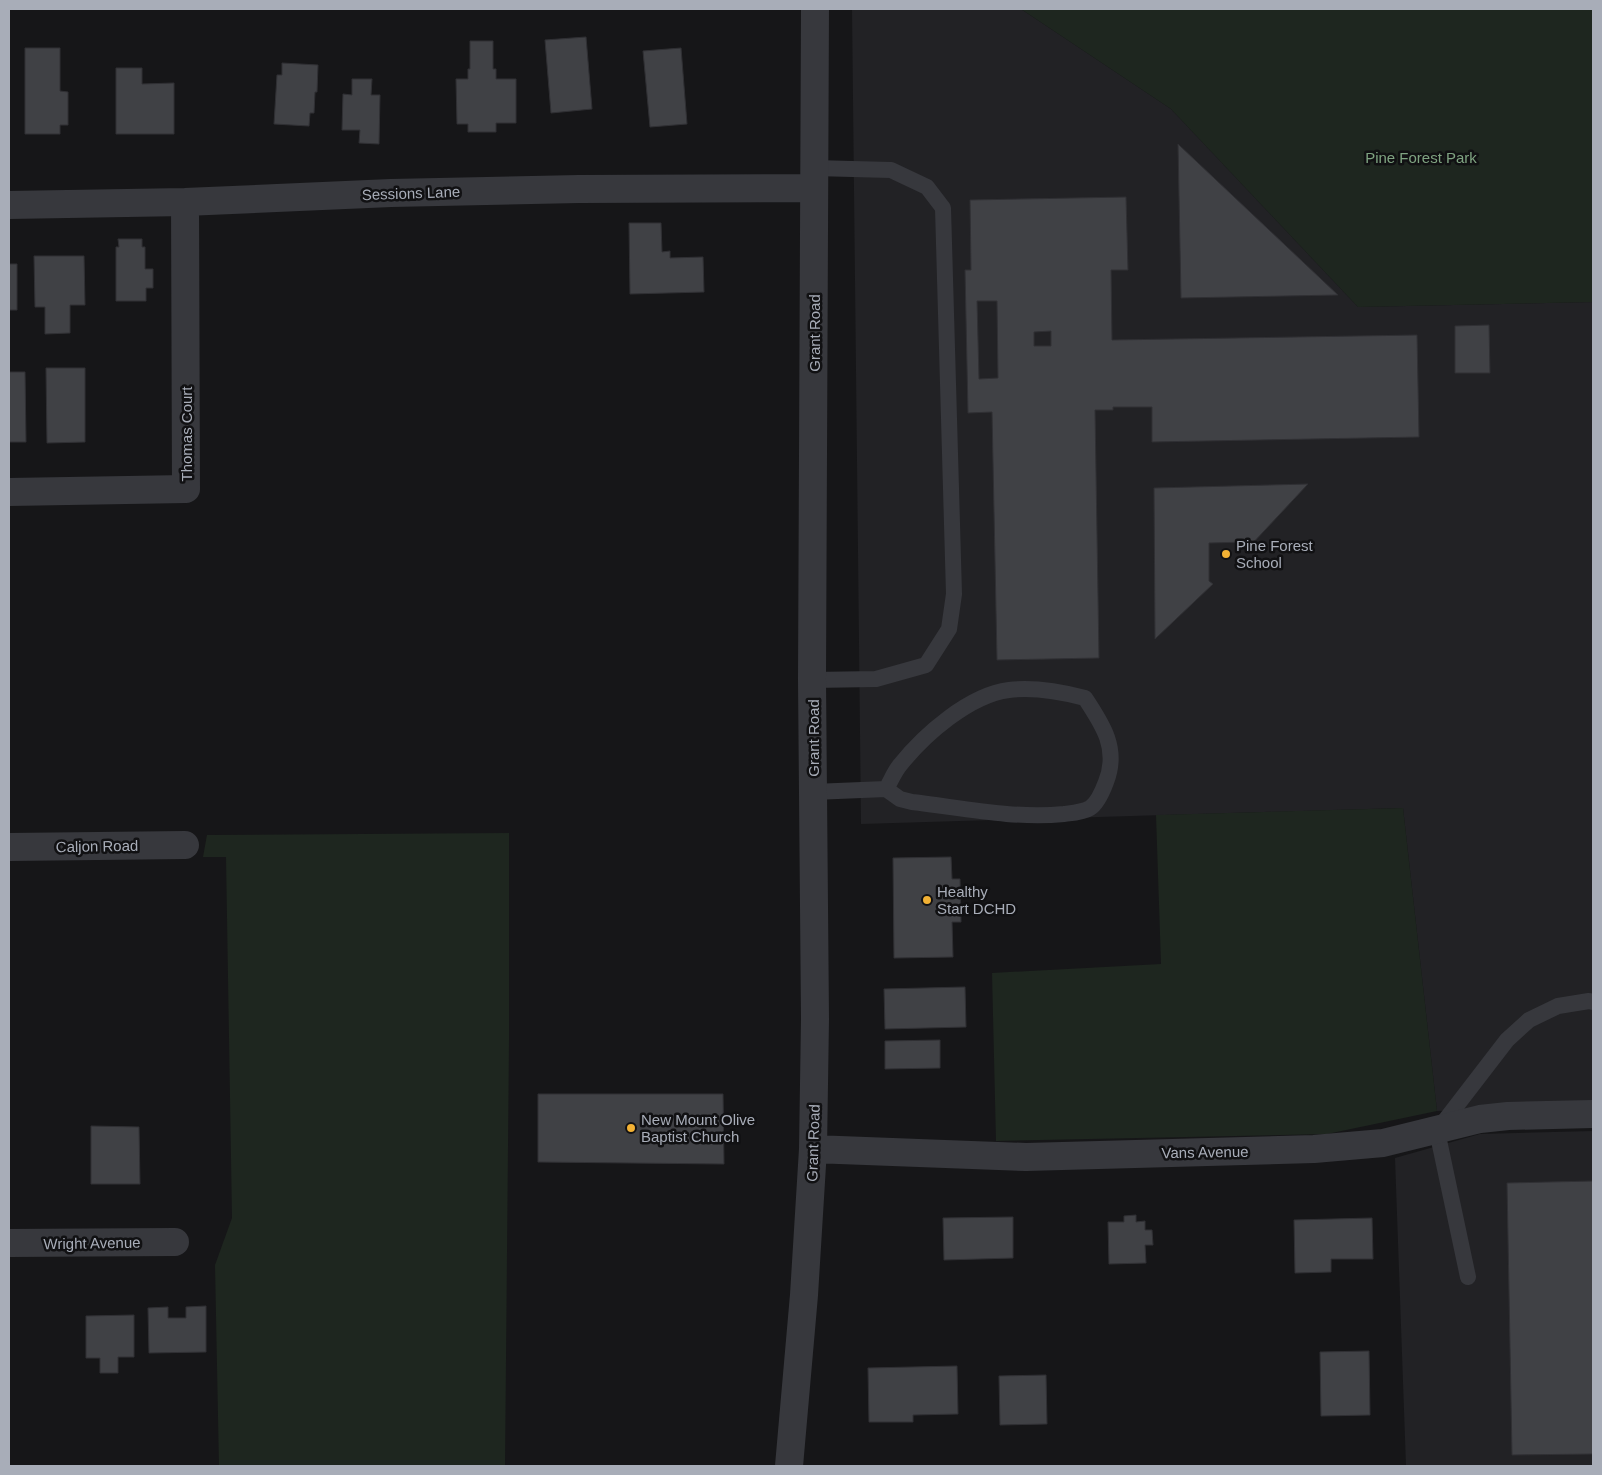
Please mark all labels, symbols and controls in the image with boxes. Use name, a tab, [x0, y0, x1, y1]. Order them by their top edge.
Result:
park label: Pine Forest Park	[1365, 149, 1477, 166]
street label: Sessions Lane	[362, 183, 460, 203]
street label: Grant Road	[806, 294, 823, 372]
street label: Thomas Court	[178, 386, 195, 482]
place label: Pine Forest School	[1236, 537, 1314, 571]
marker: Pine Forest School	[1220, 548, 1232, 560]
street label: Grant Road	[805, 699, 822, 777]
street label: Caljon Road	[56, 837, 138, 855]
place label: Healthy Start DCHD	[937, 883, 1016, 917]
marker: Healthy Start DCHD	[921, 894, 933, 906]
street label: Grant Road	[803, 1104, 823, 1182]
place label: New Mount Olive Baptist Church	[641, 1111, 755, 1145]
marker: New Mount Olive Baptist Church	[625, 1122, 637, 1134]
street label: Vans Avenue	[1161, 1143, 1249, 1161]
street label: Wright Avenue	[43, 1234, 141, 1252]

